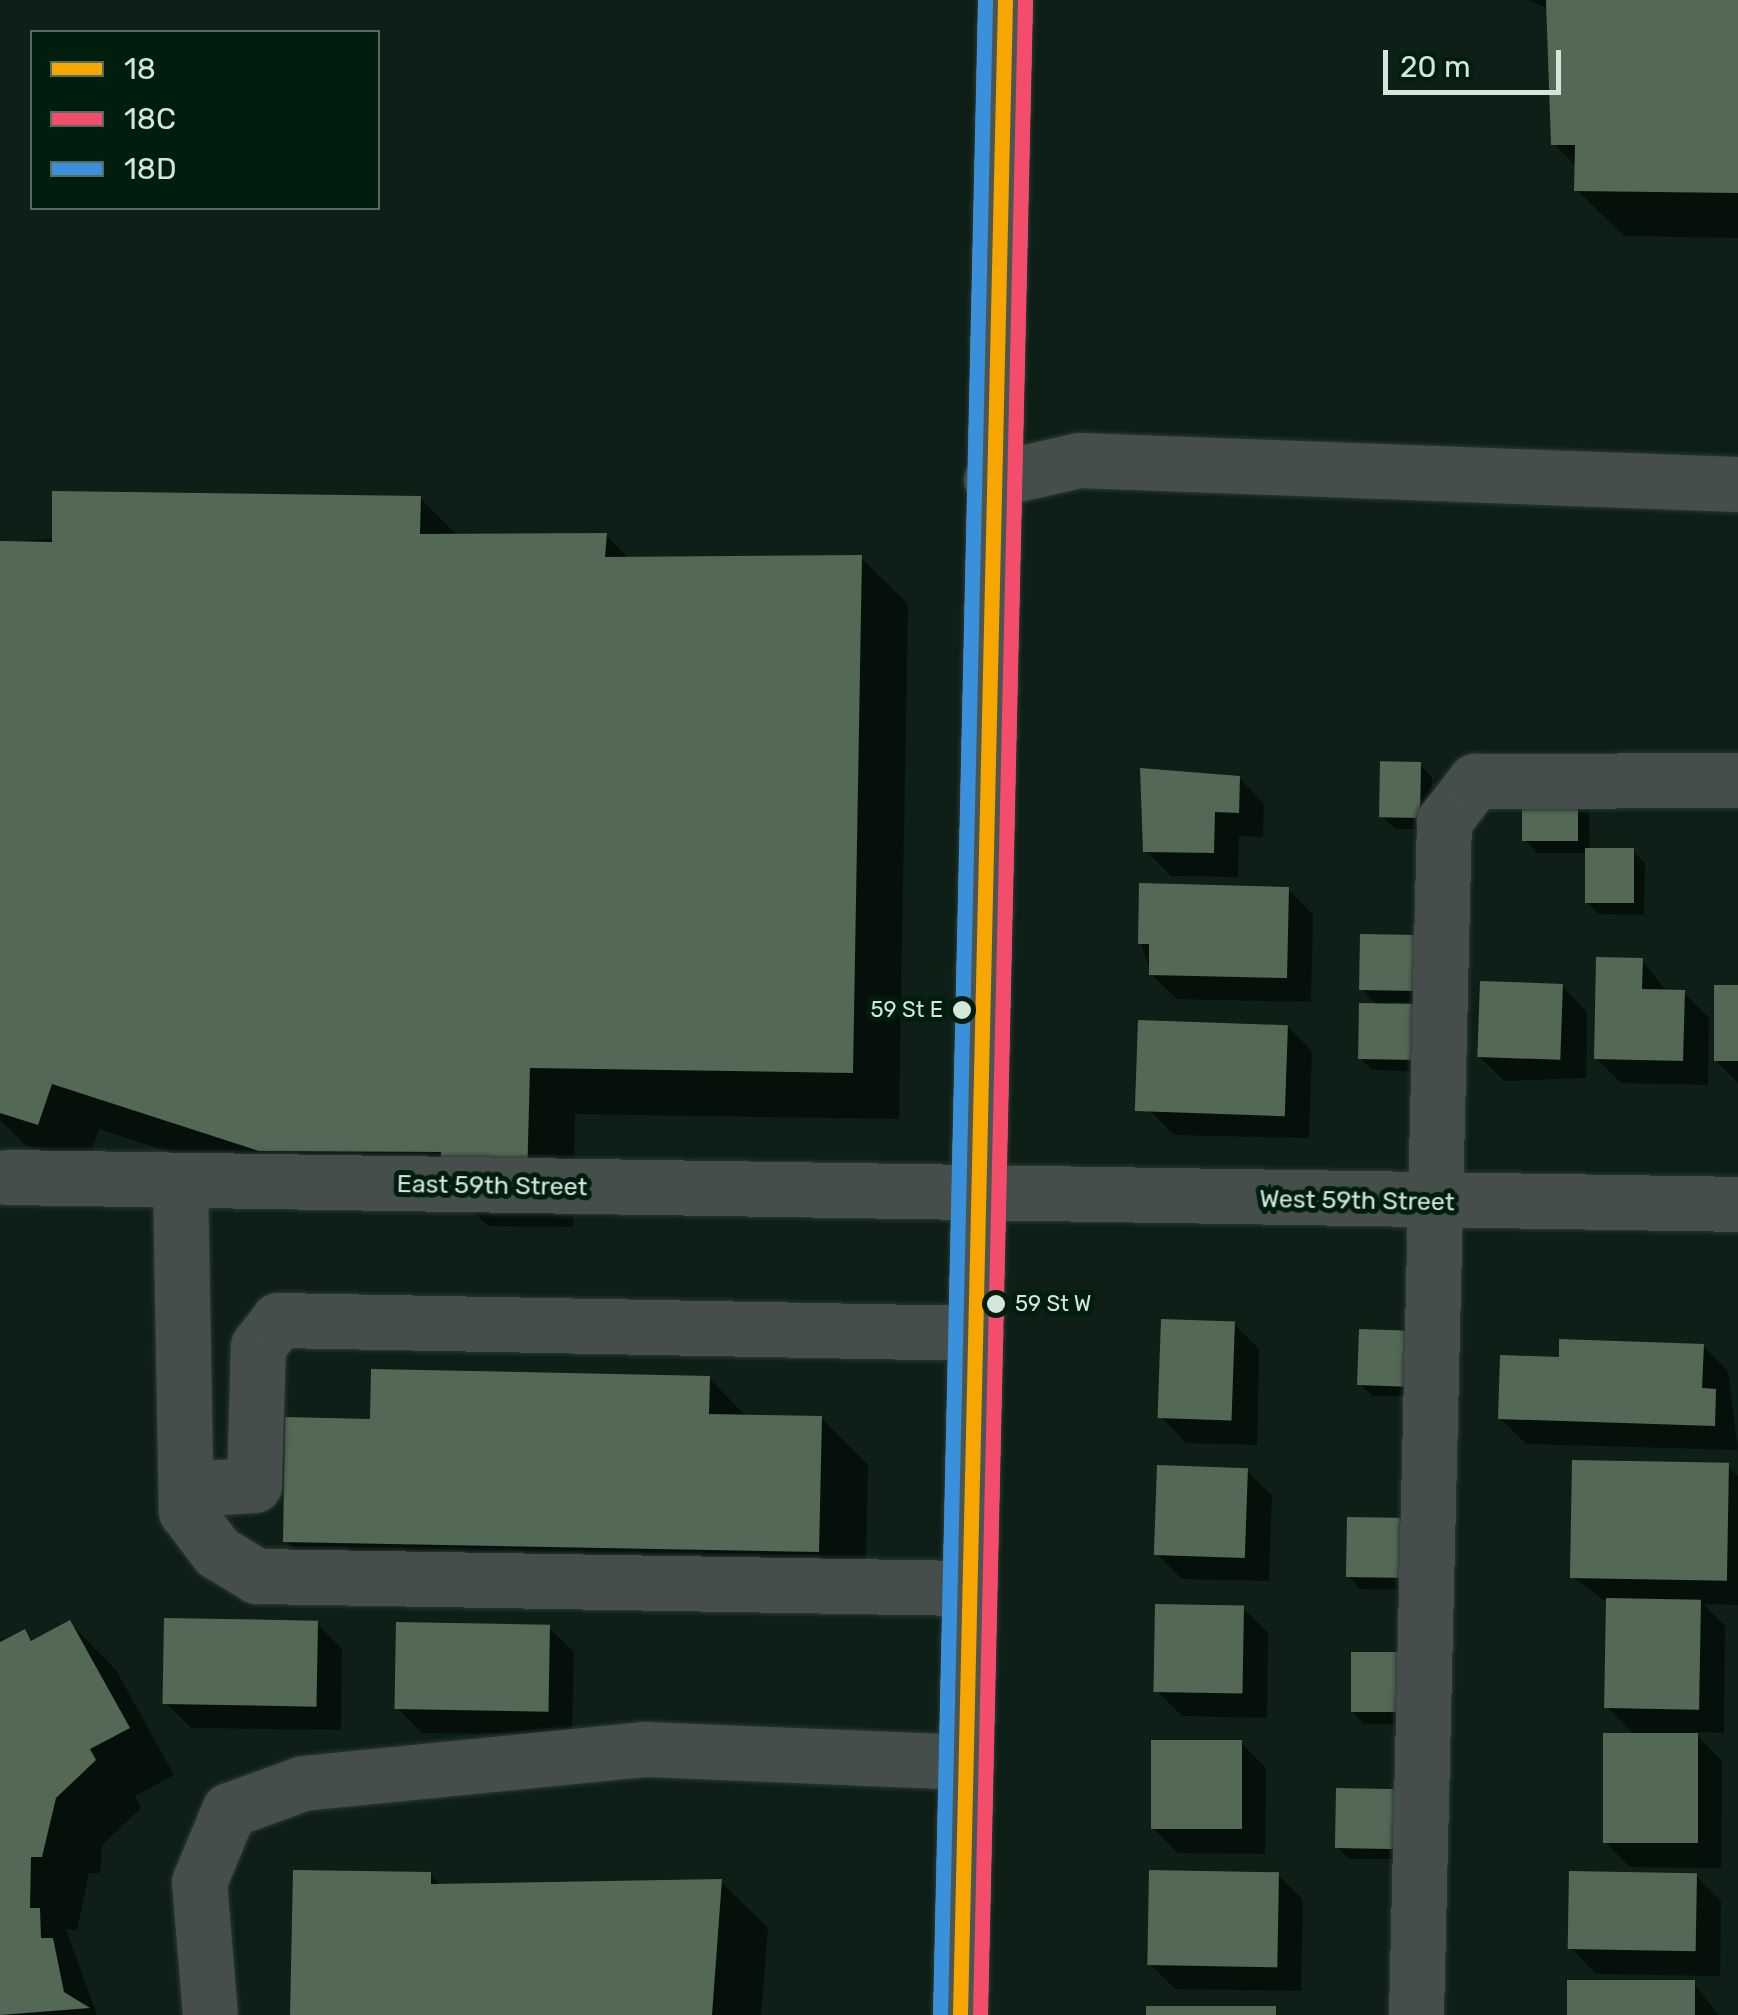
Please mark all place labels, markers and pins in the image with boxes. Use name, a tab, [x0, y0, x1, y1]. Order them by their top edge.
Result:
place label: 59 St E	[870, 997, 943, 1023]
marker: 59 St E	[952, 1000, 972, 1020]
place label: 59 St W	[1015, 1291, 1092, 1317]
marker: 59 St W	[986, 1294, 1006, 1314]

